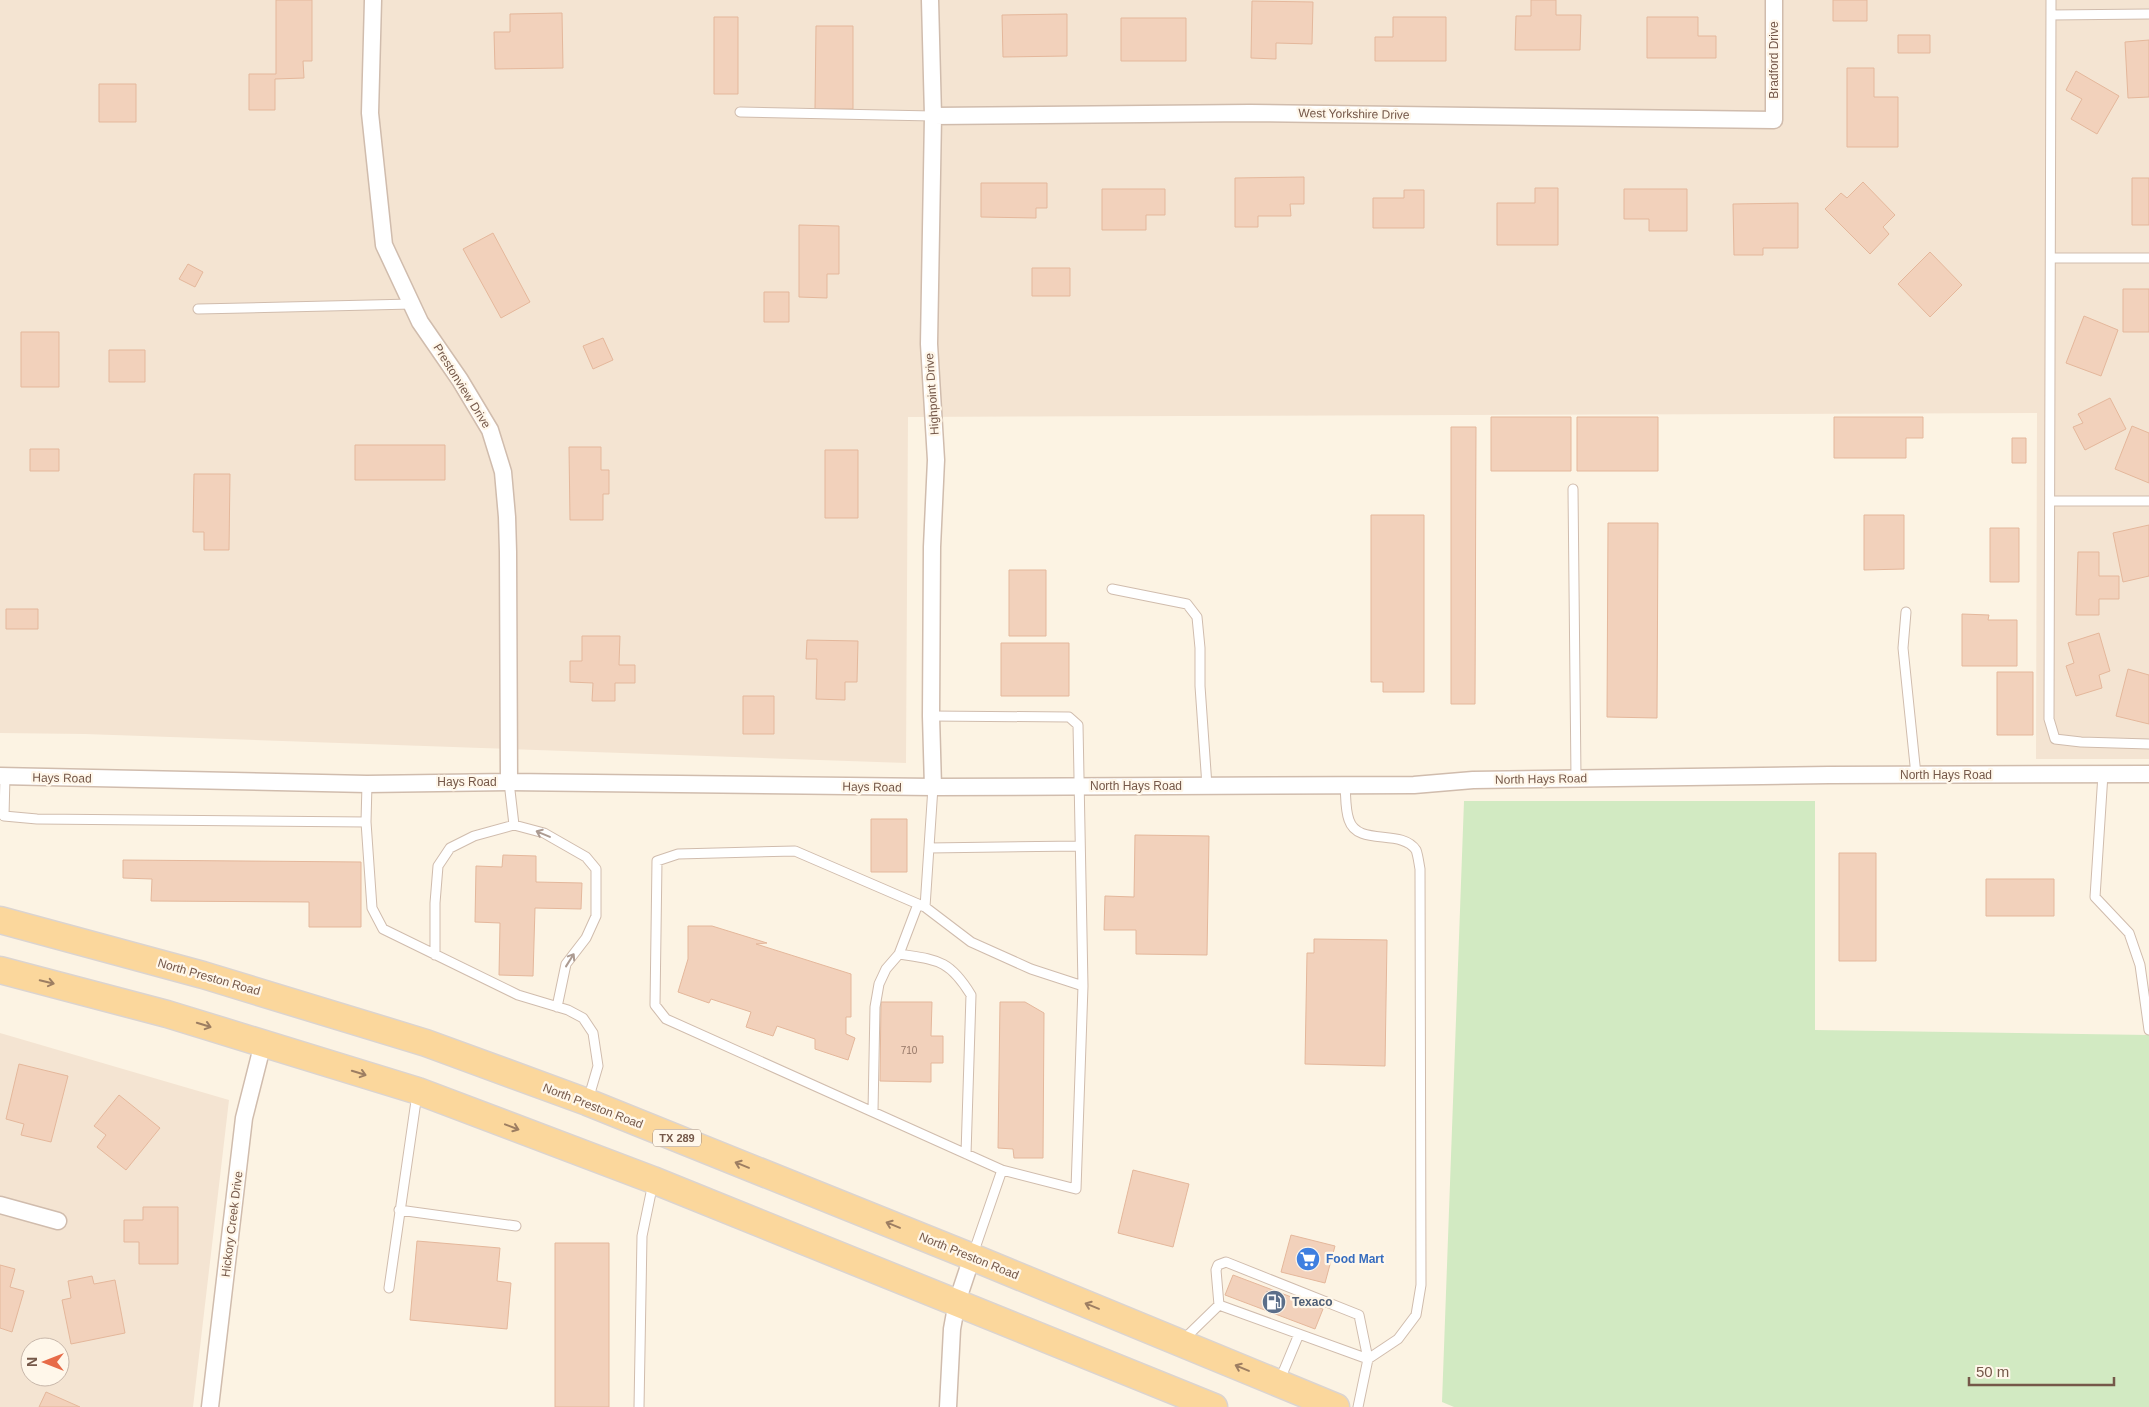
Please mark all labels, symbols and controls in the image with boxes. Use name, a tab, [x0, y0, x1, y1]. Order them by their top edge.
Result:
street label: Bradford Drive	[1767, 21, 1781, 99]
street label: West Yorkshire Drive	[1298, 106, 1410, 122]
street label: Prestonview Drive	[430, 341, 494, 431]
street label: Highpoint Drive	[922, 352, 942, 435]
street label: North Hays Road	[1900, 768, 1992, 782]
street label: Hays Road	[32, 770, 92, 786]
street label: North Hays Road	[1495, 771, 1587, 787]
street label: Hays Road	[437, 775, 497, 789]
street label: Hays Road	[842, 779, 902, 795]
street label: North Hays Road	[1090, 779, 1182, 793]
one-way arrow	[536, 829, 551, 838]
one-way arrow	[566, 954, 576, 968]
street label: North Preston Road	[156, 956, 262, 998]
one-way arrow	[39, 978, 55, 987]
one-way arrow	[195, 1021, 211, 1031]
house number: 710	[901, 1045, 918, 1056]
one-way arrow	[351, 1068, 367, 1078]
street label: North Preston Road	[541, 1080, 645, 1132]
one-way arrow	[504, 1123, 520, 1132]
road number: TX 289	[653, 1130, 701, 1146]
one-way arrow	[735, 1159, 750, 1169]
street label: Hickory Creek Drive	[219, 1170, 245, 1278]
one-way arrow	[886, 1220, 901, 1230]
street label: North Preston Road	[917, 1230, 1021, 1282]
supermarket icon: Food Mart	[1295, 1246, 1321, 1272]
place label: Food Mart	[1326, 1252, 1384, 1266]
fuel station icon: Texaco	[1261, 1289, 1287, 1315]
place label: Texaco	[1292, 1295, 1332, 1309]
one-way arrow	[1085, 1301, 1100, 1311]
north arrow	[20, 1337, 70, 1387]
scale bar	[1969, 1354, 2114, 1386]
text: N	[24, 1357, 40, 1367]
one-way arrow	[1235, 1363, 1250, 1373]
text: 50 m	[1976, 1363, 2009, 1380]

